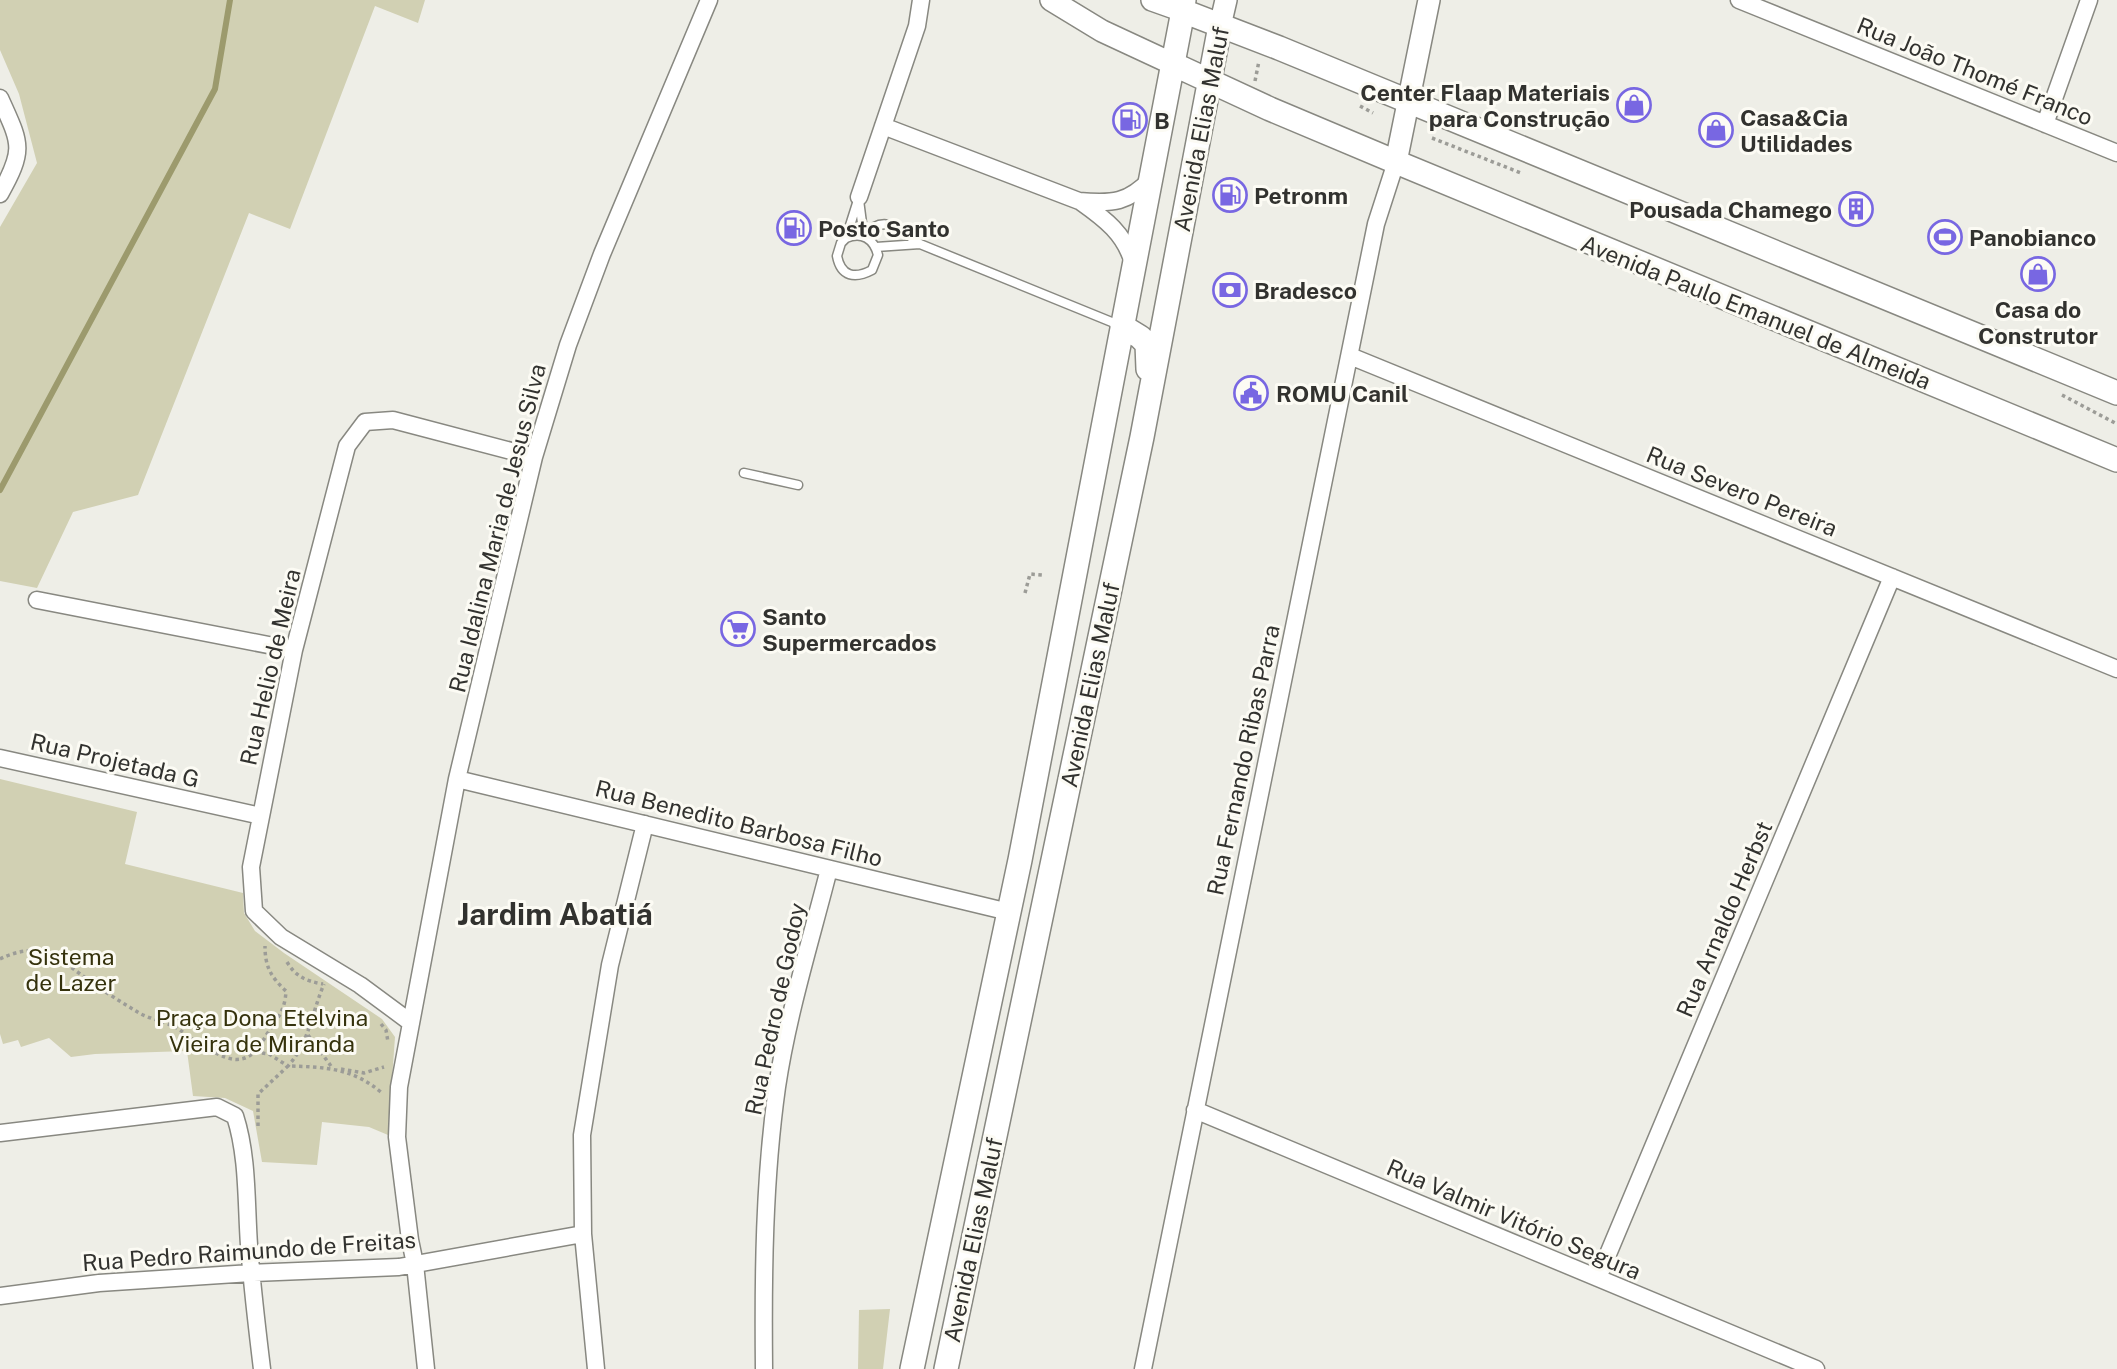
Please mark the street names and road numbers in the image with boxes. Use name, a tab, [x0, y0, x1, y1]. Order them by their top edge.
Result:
street label: Rua João Thomé Franco	[1853, 11, 2097, 131]
street label: Avenida Elias Maluf	[1168, 24, 1234, 234]
street label: Avenida Paulo Emanuel de Almeida	[1577, 229, 1935, 395]
street label: Rua Idalina Maria de Jesus Silva	[443, 361, 551, 695]
street label: Rua Severo Pereira	[1643, 440, 1841, 542]
street label: Rua Helio de Meira	[234, 566, 306, 768]
street label: Avenida Elias Maluf	[1055, 580, 1125, 790]
street label: Rua Fernando Ribas Parra	[1201, 622, 1285, 898]
street label: Rua Projetada G	[28, 727, 202, 793]
street label: Rua Benedito Barbosa Filho	[593, 774, 885, 872]
street label: Rua Arnaldo Herbst	[1670, 817, 1778, 1021]
street label: Rua Pedro de Godoy	[739, 900, 811, 1118]
street label: Avenida Elias Maluf	[938, 1135, 1008, 1345]
street label: Rua Valmir Vitório Segura	[1383, 1153, 1645, 1285]
street label: Rua Pedro Raimundo de Freitas	[81, 1226, 417, 1276]

